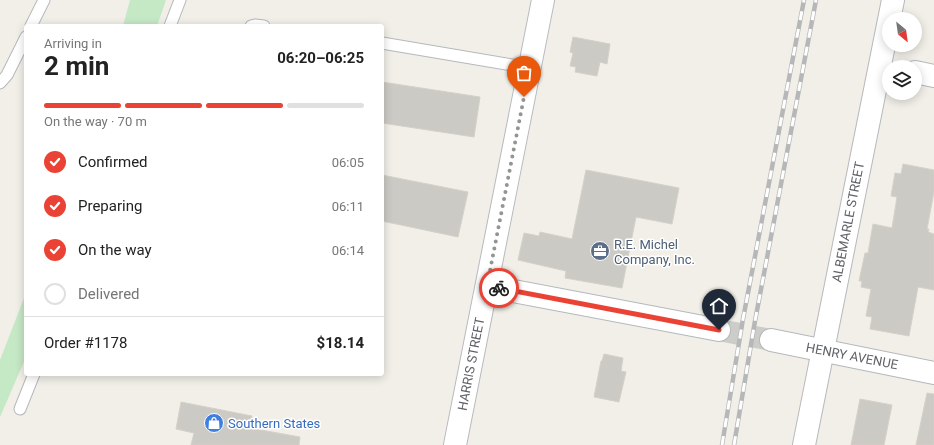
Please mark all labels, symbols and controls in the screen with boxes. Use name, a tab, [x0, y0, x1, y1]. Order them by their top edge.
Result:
north arrow	[882, 12, 922, 52]
map controls	[882, 12, 922, 100]
text: Arriving in	[44, 36, 102, 51]
text: 06:20–06:25	[277, 49, 364, 67]
text: 2 min	[44, 51, 109, 81]
pin	[507, 56, 541, 97]
button: layers	[882, 60, 922, 100]
icon: bag	[513, 62, 535, 84]
text: On the way · 70 m	[44, 114, 147, 129]
icon: check	[44, 151, 66, 173]
text: Confirmed	[78, 153, 148, 171]
text: 06:05	[332, 155, 364, 170]
street label: ALBEMARLE STREET	[829, 160, 867, 284]
icon: check	[44, 195, 66, 217]
text: Preparing	[78, 197, 142, 215]
text: 06:11	[332, 199, 364, 214]
place label: R.E. Michel Company, Inc.	[614, 237, 695, 267]
icon: check	[44, 239, 66, 261]
office icon: R.E. Michel Company, Inc.	[589, 240, 611, 262]
text: On the way	[78, 241, 152, 259]
text: 06:14	[332, 243, 364, 258]
courier	[479, 268, 519, 308]
icon: bike	[488, 277, 510, 299]
text: Delivered	[78, 285, 140, 303]
pin	[702, 289, 736, 330]
icon: home	[708, 295, 730, 317]
street label: HARRIS STREET	[455, 316, 487, 412]
text: Order #1178	[44, 334, 127, 352]
text: $18.14	[317, 334, 364, 352]
street label: HENRY AVENUE	[805, 340, 899, 372]
shop icon: Southern States	[203, 412, 225, 434]
place label: Southern States	[228, 416, 321, 431]

